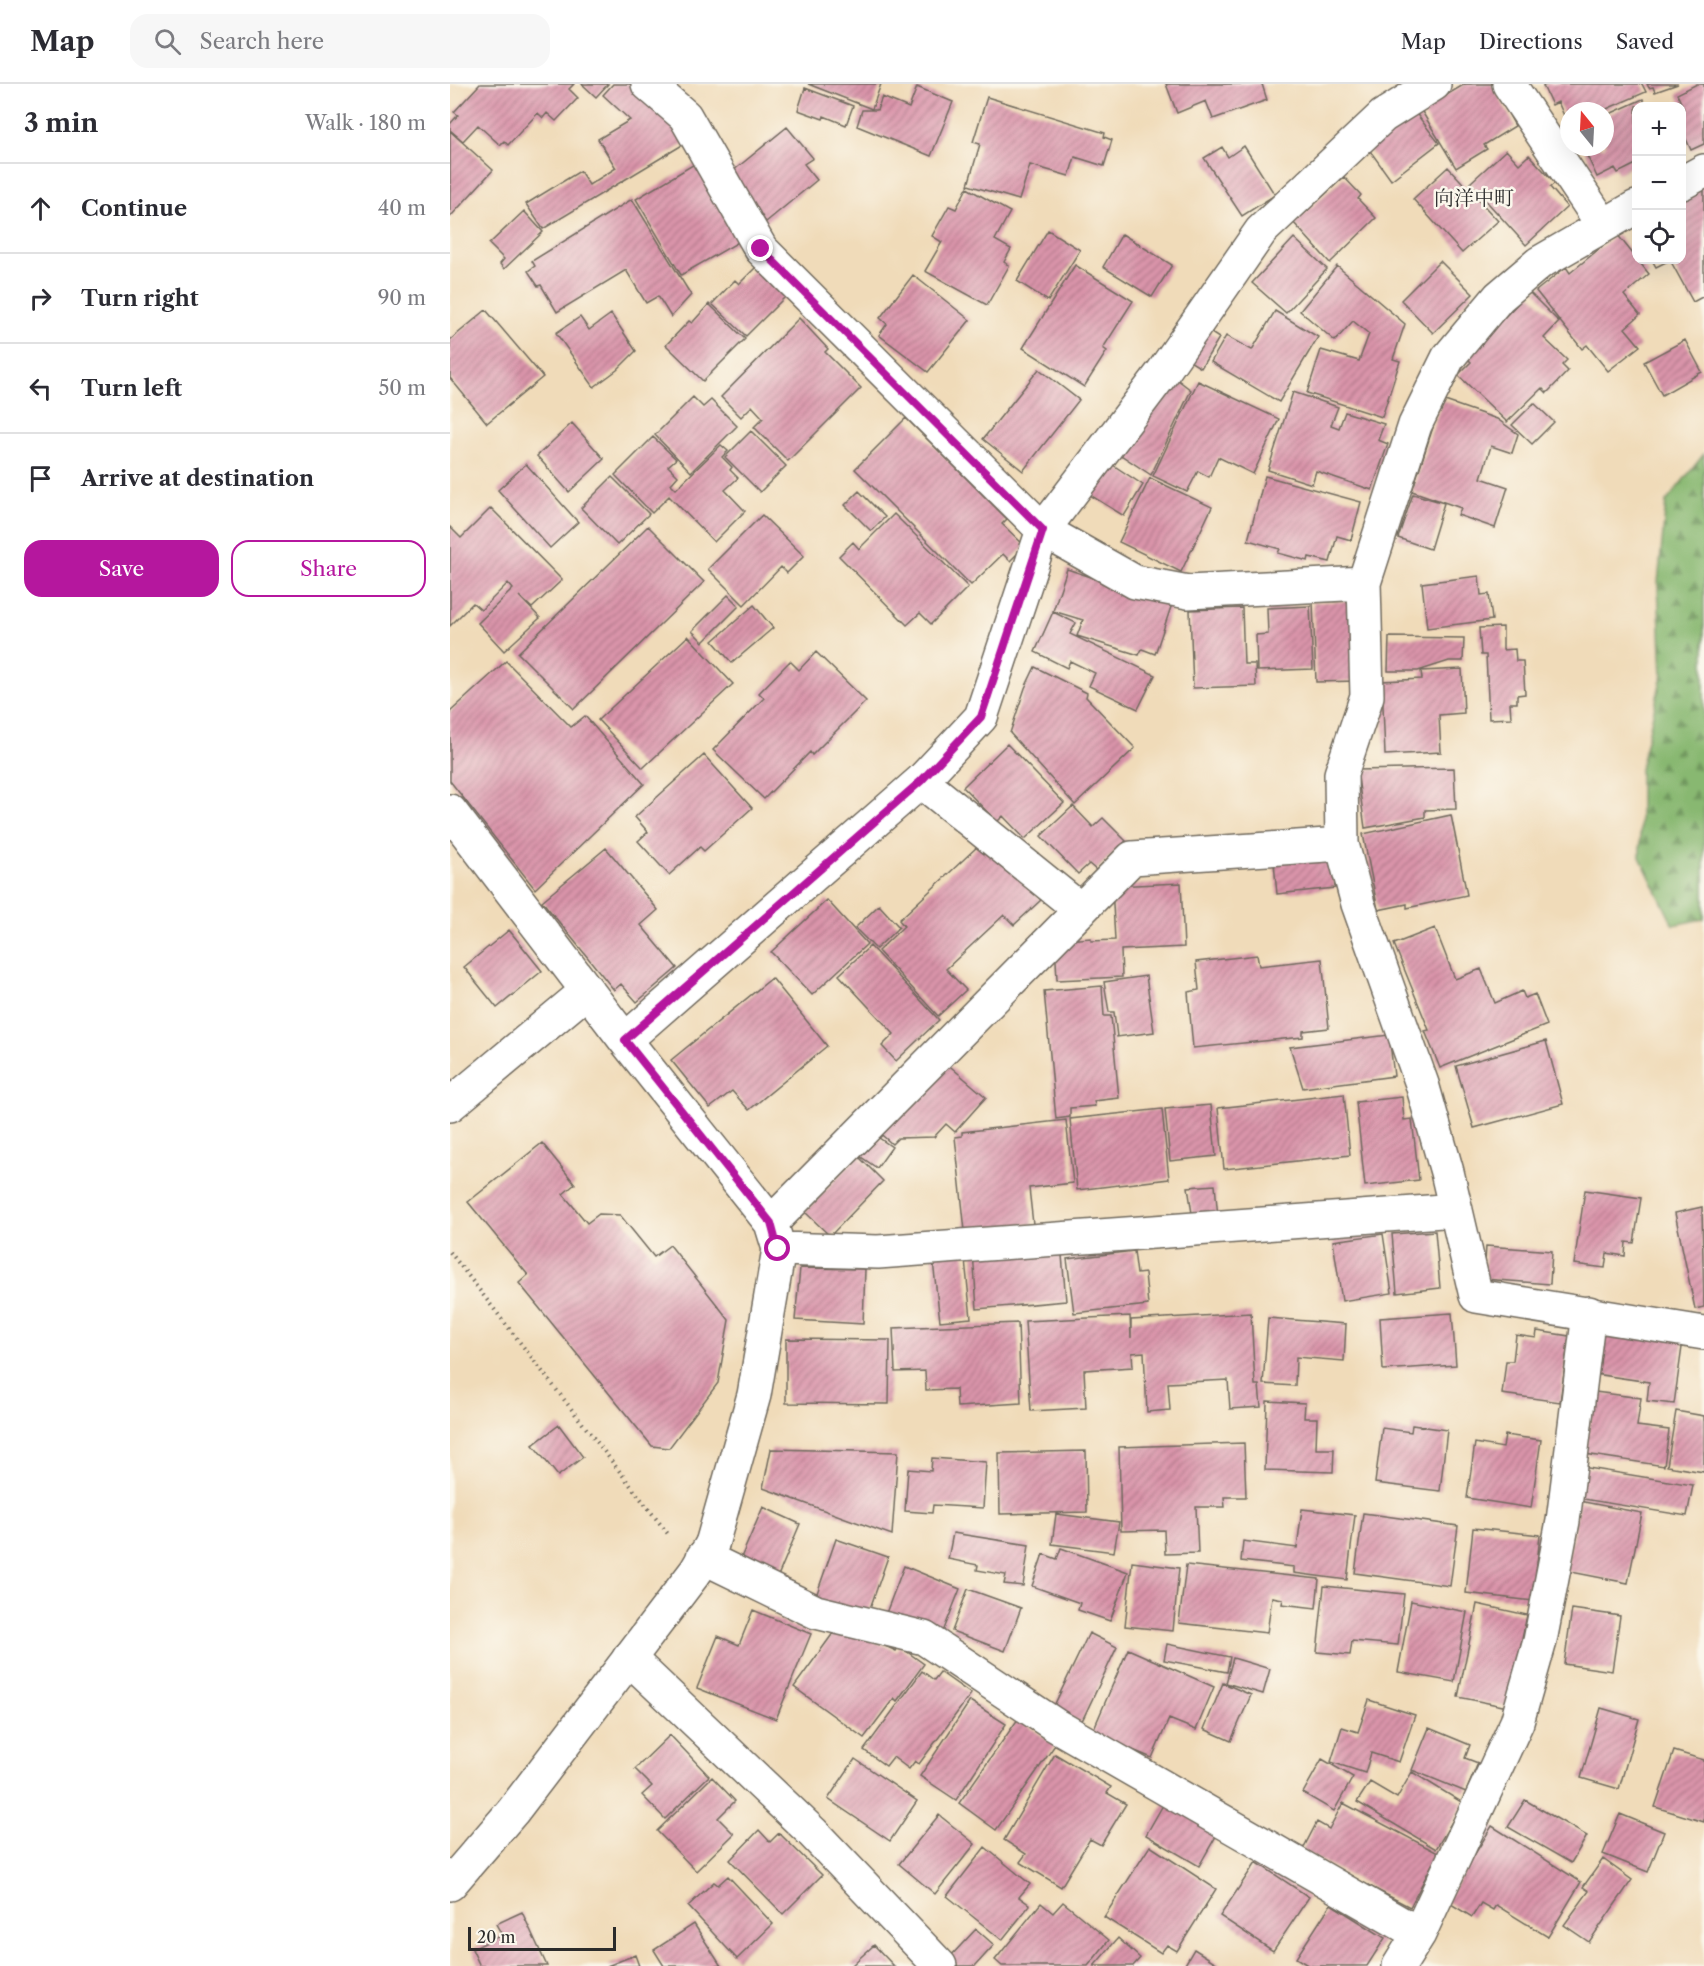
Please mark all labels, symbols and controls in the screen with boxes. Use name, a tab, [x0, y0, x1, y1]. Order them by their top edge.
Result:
search box	[130, 14, 550, 68]
text: Map	[30, 24, 94, 58]
icon: search	[151, 25, 184, 58]
text: Search here	[199, 28, 324, 55]
text: Map	[1401, 29, 1446, 54]
text: Directions	[1479, 29, 1583, 54]
text: Saved	[1616, 29, 1674, 54]
north arrow	[1560, 102, 1614, 156]
map controls	[1632, 102, 1686, 264]
button: +	[1632, 102, 1686, 156]
text: 3 min	[24, 107, 98, 139]
text: Walk · 180 m	[305, 111, 426, 135]
button: −	[1632, 156, 1686, 210]
district label: 向洋中町	[1434, 186, 1514, 210]
icon: ahead	[24, 192, 57, 225]
text: Continue	[81, 195, 187, 222]
text: 40 m	[378, 196, 426, 220]
button: locate	[1632, 210, 1686, 264]
route end	[747, 235, 773, 261]
icon: right	[24, 282, 57, 315]
text: Turn right	[81, 285, 199, 312]
text: 90 m	[378, 286, 426, 310]
icon: left	[24, 372, 57, 405]
text: Turn left	[81, 375, 182, 402]
text: 50 m	[379, 376, 426, 400]
icon: arrive	[24, 462, 57, 495]
text: Arrive at destination	[81, 465, 314, 492]
button: Save	[24, 540, 219, 597]
button: Share	[231, 540, 426, 597]
route start	[764, 1235, 790, 1261]
scale bar	[468, 1924, 616, 1952]
text: 20 m	[477, 1927, 516, 1947]

